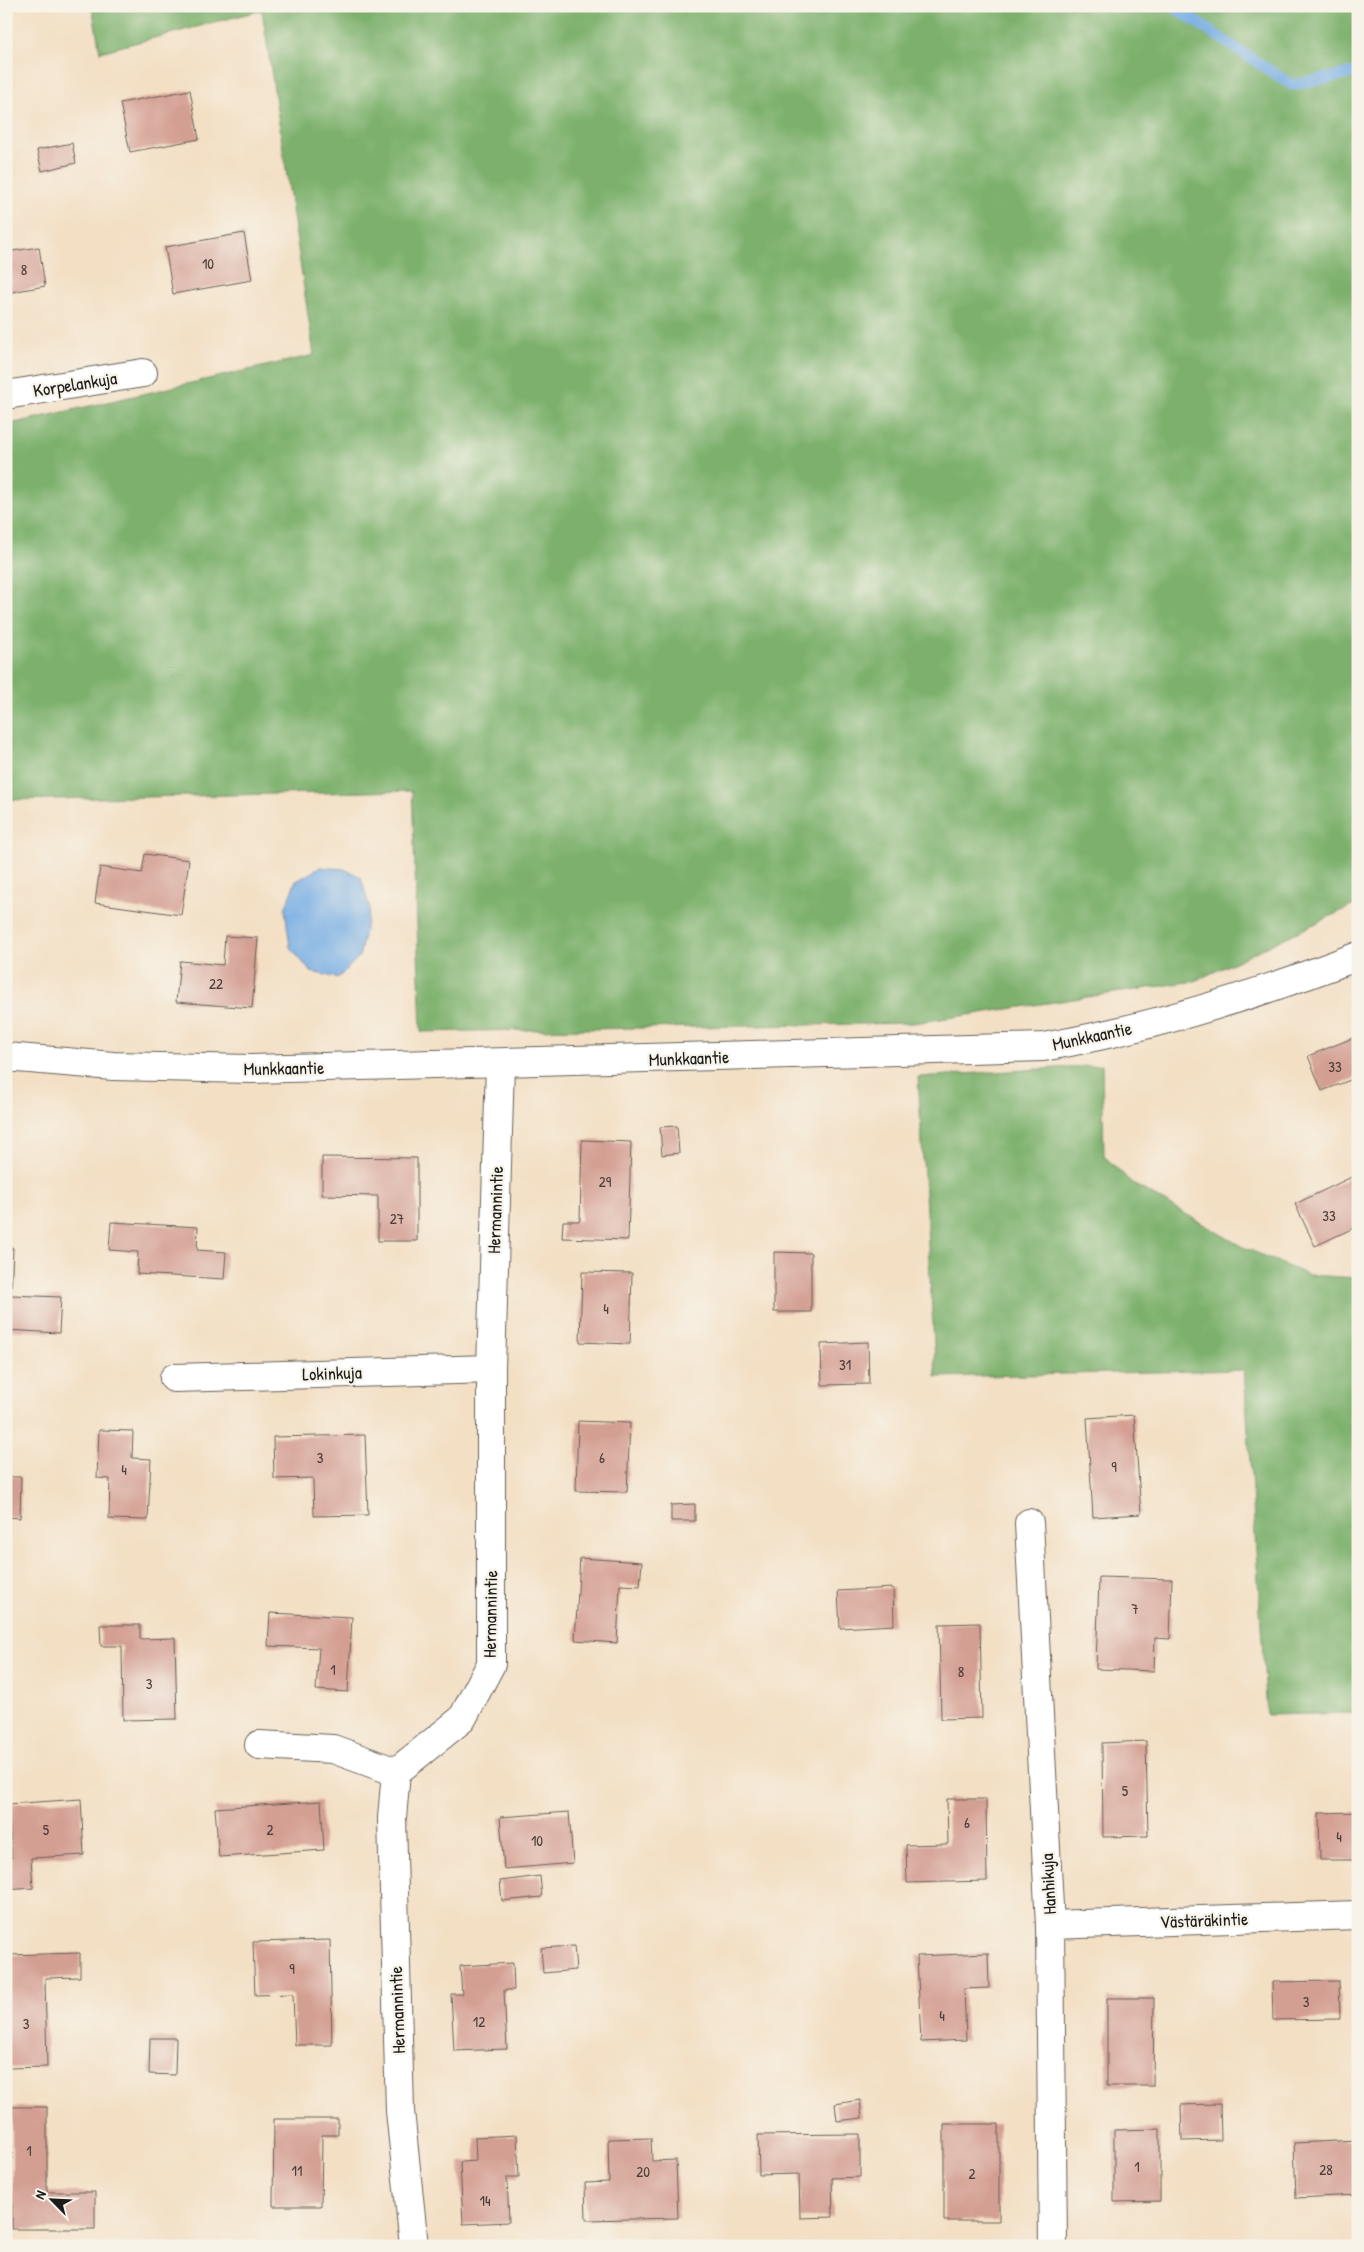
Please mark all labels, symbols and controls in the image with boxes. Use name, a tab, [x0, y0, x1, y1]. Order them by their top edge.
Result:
house number: 10	[202, 253, 214, 274]
house number: 8	[21, 259, 27, 280]
street label: Korpelankuja	[31, 365, 119, 403]
house number: 22	[209, 973, 223, 994]
street label: Munkkaantie	[1050, 1015, 1134, 1057]
street label: Munkkaantie	[648, 1044, 730, 1072]
street label: Munkkaantie	[243, 1055, 325, 1081]
house number: 33	[1328, 1056, 1342, 1077]
street label: Hermannintie	[481, 1166, 509, 1254]
house number: 29	[599, 1171, 612, 1192]
house number: 33	[1322, 1205, 1336, 1226]
house number: 27	[390, 1208, 404, 1229]
house number: 4	[603, 1298, 609, 1319]
house number: 31	[839, 1354, 851, 1375]
street label: Lokinkuja	[302, 1359, 362, 1387]
house number: 3	[317, 1447, 324, 1468]
house number: 6	[599, 1447, 605, 1468]
house number: 9	[1111, 1456, 1117, 1477]
house number: 4	[121, 1459, 127, 1480]
street label: Hermannintie	[477, 1570, 503, 1658]
house number: 7	[1131, 1598, 1139, 1619]
house number: 1	[330, 1659, 336, 1680]
house number: 8	[958, 1661, 964, 1682]
house number: 3	[146, 1673, 153, 1694]
house number: 5	[1122, 1780, 1129, 1801]
house number: 6	[964, 1812, 970, 1833]
house number: 5	[43, 1819, 50, 1840]
house number: 2	[266, 1819, 274, 1840]
house number: 4	[1336, 1826, 1342, 1847]
house number: 10	[531, 1830, 543, 1851]
street label: Hanhikuja	[1034, 1853, 1062, 1915]
street label: Västäräkintie	[1159, 1906, 1249, 1934]
house number: 9	[289, 1958, 295, 1979]
street label: Hermannintie	[383, 1966, 411, 2054]
house number: 3	[1303, 1991, 1310, 2012]
house number: 4	[939, 2005, 945, 2026]
house number: 12	[473, 2011, 485, 2032]
house number: 3	[23, 2013, 30, 2034]
house number: 1	[26, 2140, 32, 2161]
house number: 1	[1134, 2156, 1140, 2177]
house number: 28	[1319, 2159, 1333, 2180]
house number: 11	[292, 2160, 302, 2181]
house number: 20	[636, 2161, 650, 2182]
house number: 2	[968, 2163, 976, 2184]
north arrow	[28, 2174, 78, 2224]
text: N	[29, 2187, 50, 2202]
house number: 14	[479, 2190, 491, 2211]

